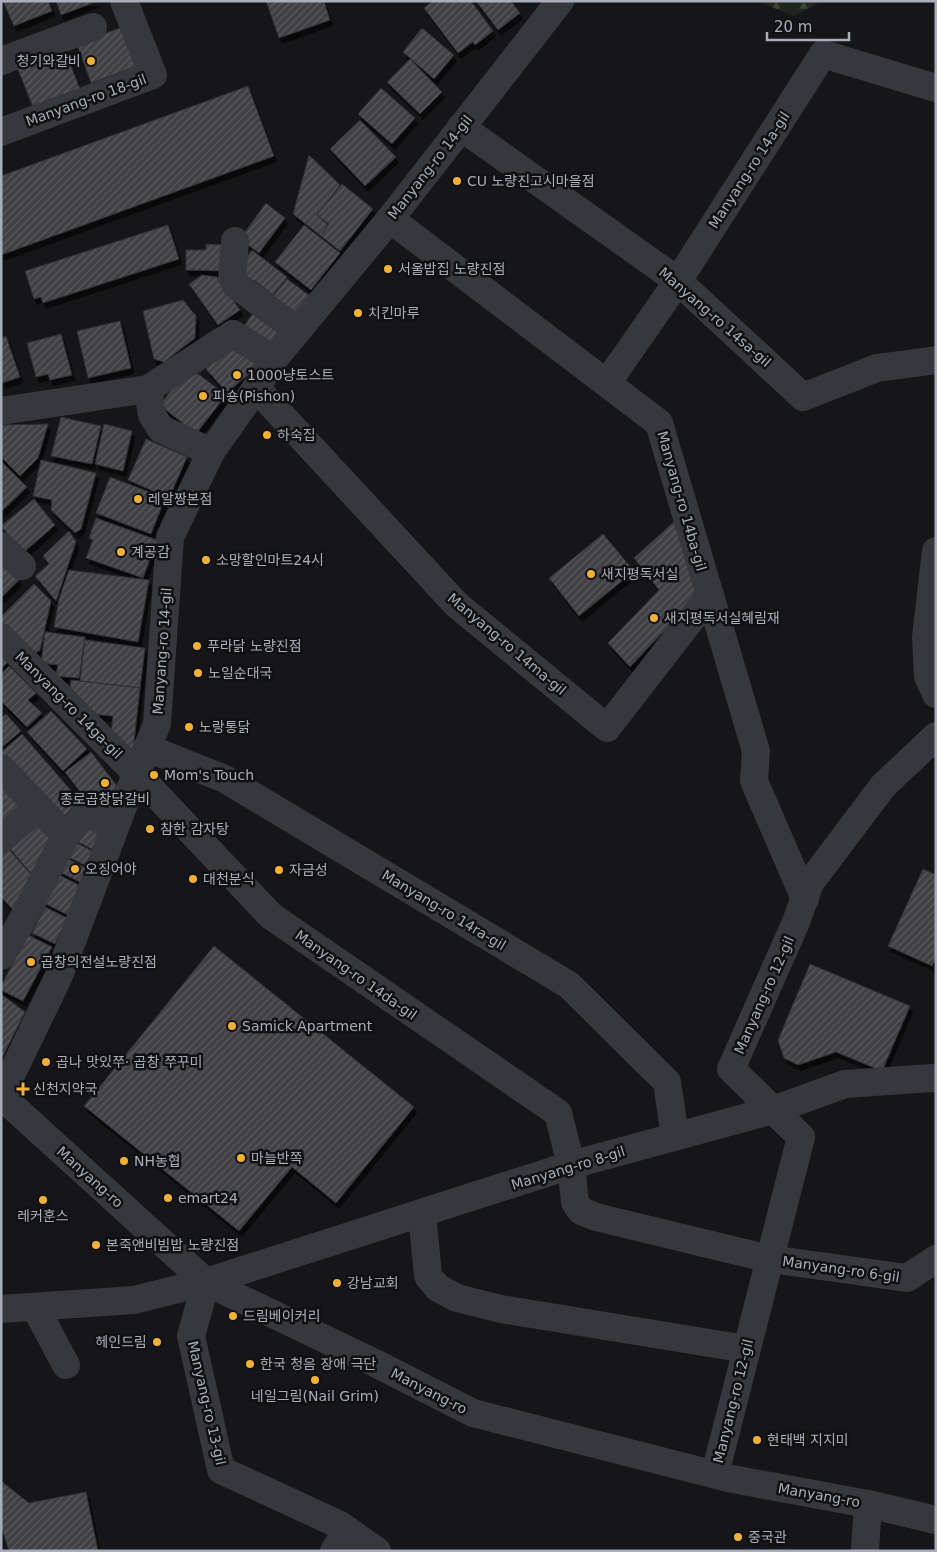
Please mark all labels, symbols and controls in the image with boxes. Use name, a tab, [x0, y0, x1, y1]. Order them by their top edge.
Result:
scale bar	[767, 10, 850, 42]
text: 20 m	[774, 18, 812, 36]
place label: 청기와갈비	[17, 53, 81, 69]
marker: 청기와갈비	[85, 55, 97, 67]
street label: Manyang-ro 18-gil	[23, 71, 149, 129]
street label: Manyang-ro 14a-gil	[705, 109, 793, 231]
street label: Manyang-ro 14-gil	[385, 112, 475, 222]
place label: CU 노량진고시마을점	[467, 173, 595, 189]
marker: CU 노량진고시마을점	[451, 175, 463, 187]
place label: 서울밥집 노량진점	[398, 261, 506, 277]
marker: 서울밥집 노량진점	[382, 263, 394, 275]
street label: Manyang-ro 14sa-gil	[656, 264, 774, 370]
place label: 치킨마루	[368, 305, 420, 321]
marker: 치킨마루	[352, 307, 364, 319]
place label: 1000냥토스트	[247, 367, 334, 383]
marker: 1000냥토스트	[231, 369, 243, 381]
place label: 피숑(Pishon)	[213, 388, 295, 404]
marker: 피숑(Pishon)	[197, 390, 209, 402]
place label: 하숙집	[277, 427, 316, 443]
marker: 하숙집	[261, 429, 273, 441]
street label: Manyang-ro 14ba-gil	[654, 429, 710, 573]
place label: 레알짱본점	[148, 491, 212, 507]
marker: 레알짱본점	[132, 493, 144, 505]
place label: 계공감	[131, 544, 170, 560]
marker: 계공감	[115, 546, 127, 558]
place label: 소망할인마트24시	[216, 552, 324, 568]
marker: 소망할인마트24시	[200, 554, 212, 566]
place label: 새지평독서실	[601, 566, 678, 582]
marker: 새지평독서실	[585, 568, 597, 580]
street label: Manyang-ro 14-gil	[150, 587, 174, 715]
street label: Manyang-ro 14ma-gil	[445, 590, 569, 698]
place label: 새지평독서실혜림재	[664, 610, 780, 626]
marker: 새지평독서실혜림재	[648, 612, 660, 624]
place label: 푸라닭 노량진점	[207, 638, 302, 654]
marker: 푸라닭 노량진점	[191, 640, 203, 652]
street label: Manyang-ro 14ga-gil	[12, 648, 126, 762]
place label: 노일순대국	[208, 665, 273, 681]
marker: 노일순대국	[192, 667, 204, 679]
place label: 노랑통닭	[199, 719, 251, 735]
marker: 노랑통닭	[183, 721, 195, 733]
place label: Mom's Touch	[164, 767, 254, 783]
marker: Mom's Touch	[148, 769, 160, 781]
marker: 종로곱창닭갈비	[99, 777, 111, 789]
place label: 종로곱창닭갈비	[60, 791, 150, 807]
place label: 참한 감자탕	[160, 821, 229, 837]
marker: 참한 감자탕	[144, 823, 156, 835]
place label: 오징어야	[85, 861, 137, 877]
place label: 자금성	[289, 862, 328, 878]
marker: 오징어야	[69, 863, 81, 875]
marker: 자금성	[273, 864, 285, 876]
street label: Manyang-ro 14ra-gil	[379, 867, 509, 953]
place label: 대천분식	[203, 871, 255, 887]
marker: 대천분식	[187, 873, 199, 885]
street label: Manyang-ro 14da-gil	[292, 927, 420, 1023]
street label: Manyang-ro 12-gil	[731, 934, 797, 1056]
place label: 곱창의전설노량진점	[41, 954, 157, 970]
marker: 곱창의전설노량진점	[25, 956, 37, 968]
place label: Samick Apartment	[242, 1018, 373, 1034]
marker: Samick Apartment	[226, 1020, 238, 1032]
place label: 곱나 맛있쭈· 곱창 쭈꾸미	[56, 1054, 203, 1070]
marker: 곱나 맛있쭈· 곱창 쭈꾸미	[40, 1056, 52, 1068]
place label: 신천지약국	[33, 1081, 98, 1097]
marker: 신천지약국	[17, 1083, 29, 1095]
street label: Manyang-ro	[54, 1143, 126, 1211]
street label: Manyang-ro 8-gil	[509, 1143, 627, 1193]
place label: 마늘반쪽	[251, 1150, 303, 1166]
marker: 마늘반쪽	[235, 1152, 247, 1164]
place label: NH농협	[134, 1153, 181, 1169]
marker: NH농협	[118, 1155, 130, 1167]
place label: emart24	[178, 1190, 238, 1206]
marker: emart24	[162, 1192, 174, 1204]
marker: 레커훈스	[37, 1194, 49, 1206]
place label: 레커훈스	[17, 1208, 69, 1224]
place label: 본죽앤비빔밥 노량진점	[106, 1237, 239, 1253]
marker: 본죽앤비빔밥 노량진점	[90, 1239, 102, 1251]
street label: Manyang-ro 6-gil	[781, 1253, 901, 1285]
place label: 강남교회	[347, 1275, 399, 1291]
marker: 강남교회	[331, 1277, 343, 1289]
place label: 드림베이커리	[243, 1308, 320, 1324]
marker: 드림베이커리	[227, 1310, 239, 1322]
place label: 헤인드림	[95, 1334, 147, 1350]
marker: 헤인드림	[151, 1336, 163, 1348]
street label: Manyang-ro 12-gil	[710, 1337, 756, 1465]
street label: Manyang-ro 13-gil	[185, 1339, 229, 1467]
place label: 한국 청음 장애 극단	[260, 1356, 377, 1372]
marker: 한국 청음 장애 극단	[244, 1358, 256, 1370]
street label: Manyang-ro	[388, 1365, 470, 1417]
marker: 네일그림(Nail Grim)	[309, 1374, 321, 1386]
place label: 네일그림(Nail Grim)	[251, 1388, 379, 1404]
place label: 현태백 지지미	[767, 1432, 849, 1448]
marker: 현태백 지지미	[751, 1434, 763, 1446]
street label: Manyang-ro	[777, 1480, 861, 1510]
place label: 중국관	[748, 1529, 787, 1545]
marker: 중국관	[732, 1531, 744, 1543]

